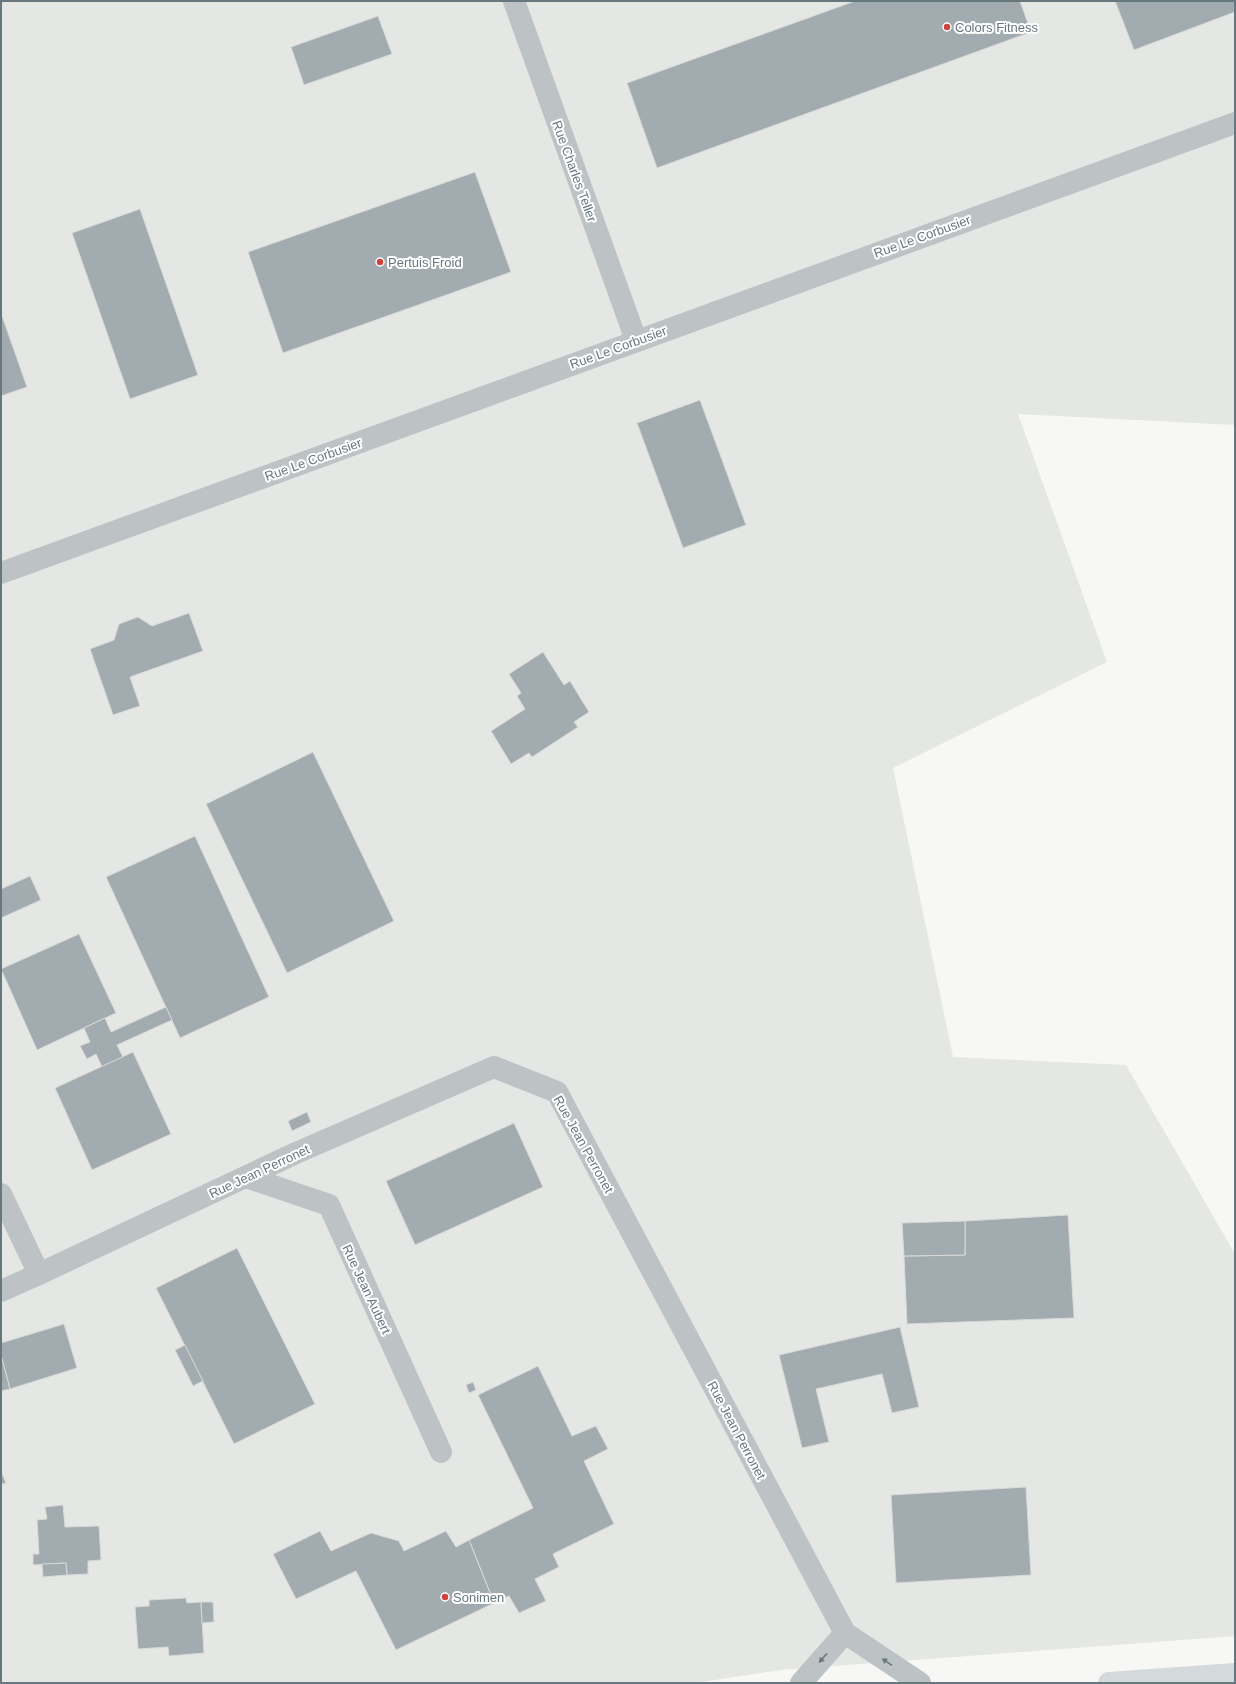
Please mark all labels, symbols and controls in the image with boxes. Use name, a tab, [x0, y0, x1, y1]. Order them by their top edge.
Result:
place label: Colors Fitness	[955, 20, 1039, 35]
marker: Colors Fitness	[942, 22, 952, 32]
street label: Rue Charles Teller	[549, 118, 600, 224]
street label: Rue Le Corbusier	[872, 212, 973, 261]
place label: Pertuis Froid	[388, 255, 462, 270]
marker: Pertuis Froid	[375, 257, 385, 267]
street label: Rue Le Corbusier	[568, 323, 669, 372]
street label: Rue Le Corbusier	[263, 435, 364, 484]
street label: Rue Jean Perronet	[551, 1093, 617, 1196]
street label: Rue Jean Perronet	[207, 1141, 312, 1201]
street label: Rue Jean Aubert	[339, 1242, 394, 1337]
street label: Rue Jean Perronet	[704, 1379, 769, 1482]
place label: Sonimen	[453, 1590, 504, 1605]
marker: Sonimen	[440, 1592, 450, 1602]
one-way arrow	[819, 1654, 828, 1663]
one-way arrow	[882, 1658, 892, 1666]

